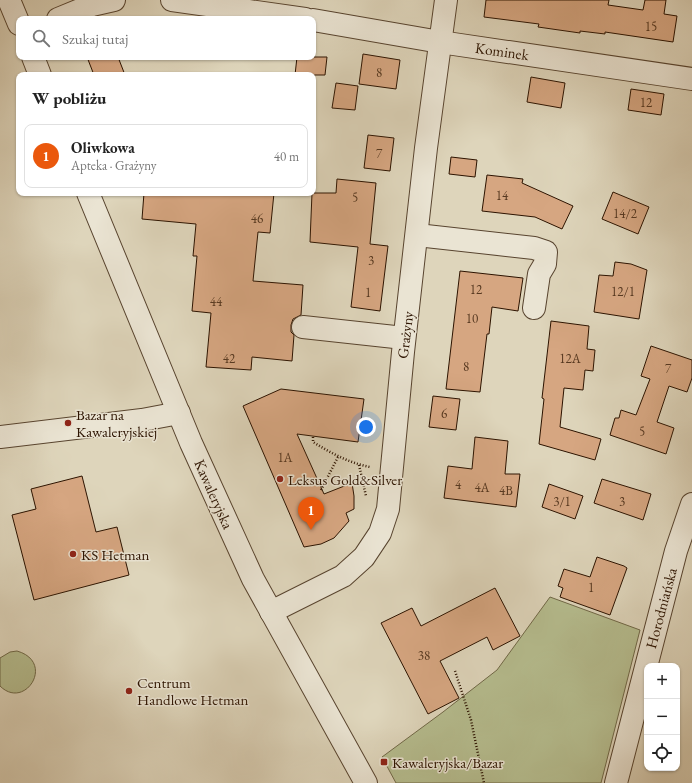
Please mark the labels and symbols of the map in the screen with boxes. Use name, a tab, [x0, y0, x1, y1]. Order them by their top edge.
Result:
house number: 15	[645, 18, 657, 35]
street label: Kominek	[474, 38, 531, 64]
house number: 8	[376, 64, 382, 81]
house number: 12	[640, 94, 653, 111]
house number: 7	[376, 145, 383, 162]
house number: 14	[496, 187, 509, 204]
house number: 5	[352, 189, 358, 206]
house number: 14/2	[613, 205, 638, 222]
house number: 46	[251, 210, 263, 227]
house number: 3	[368, 252, 374, 269]
house number: 12	[470, 281, 483, 298]
house number: 12/1	[611, 283, 635, 300]
house number: 1	[365, 284, 371, 301]
house number: 44	[210, 293, 223, 310]
street label: Grażyny	[393, 310, 417, 360]
house number: 10	[466, 310, 478, 327]
house number: 42	[223, 350, 236, 367]
house number: 12A	[559, 350, 582, 367]
house number: 8	[463, 358, 469, 375]
house number: 7	[665, 360, 672, 377]
place label: Bazar na Kawaleryjskiej	[76, 405, 157, 441]
house number: 6	[441, 405, 447, 422]
your location	[356, 417, 376, 437]
marker: Bazar na Kawaleryjskiej	[63, 418, 73, 428]
house number: 5	[639, 423, 645, 440]
house number: 1A	[277, 449, 294, 466]
street label: Kawaleryjska	[190, 456, 238, 532]
place label: Leksus Gold&Silver	[288, 470, 402, 489]
marker: Leksus Gold&Silver	[275, 474, 285, 484]
house number: 4	[455, 476, 462, 493]
house number: 4A	[474, 479, 491, 496]
house number: 4B	[499, 482, 513, 499]
house number: 3/1	[553, 493, 571, 510]
house number: 3	[619, 493, 625, 510]
pin: 1	[298, 497, 324, 530]
place label: KS Hetman	[81, 545, 150, 564]
marker: KS Hetman	[68, 549, 78, 559]
street label: Horodniańska	[641, 565, 681, 651]
house number: 1	[588, 579, 594, 596]
house number: 38	[418, 647, 430, 664]
place label: Centrum Handlowe Hetman	[137, 673, 249, 709]
marker: Centrum Handlowe Hetman	[124, 686, 134, 696]
place label: Kawaleryjska/Bazar	[392, 753, 503, 772]
marker: Kawaleryjska/Bazar	[379, 757, 389, 767]

